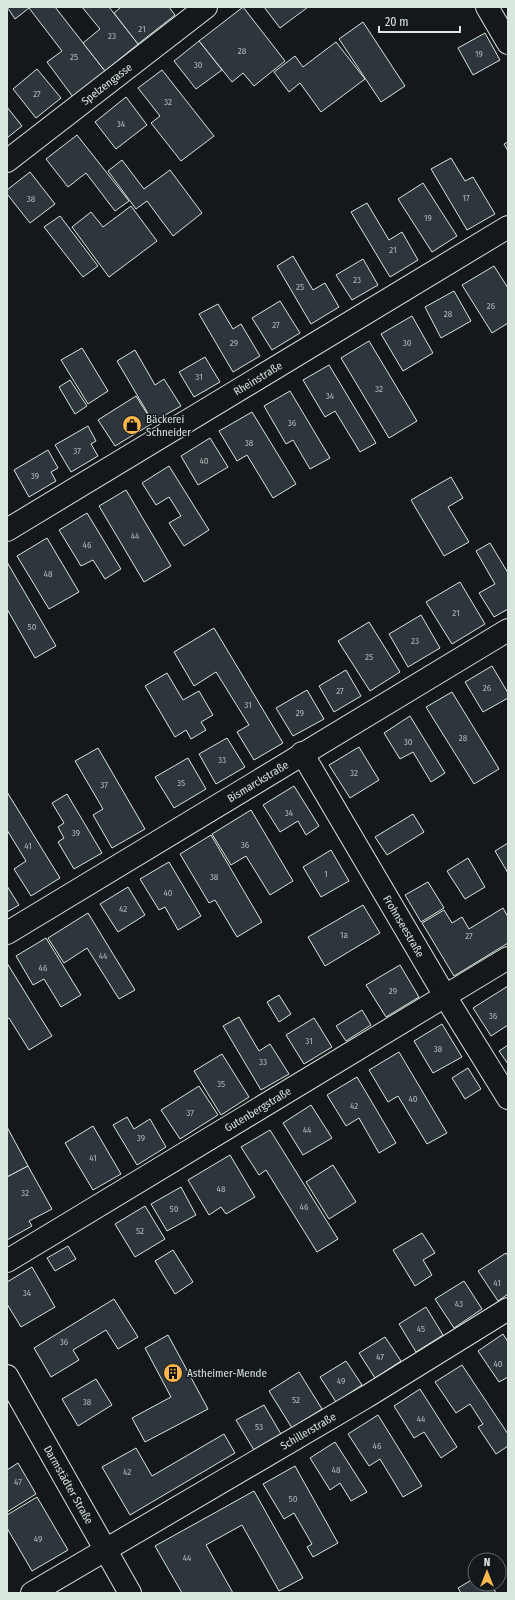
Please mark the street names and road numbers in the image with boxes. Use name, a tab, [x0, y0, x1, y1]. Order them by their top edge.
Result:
street label: Spelzengasse	[79, 60, 134, 107]
street label: Rheinstraße	[231, 359, 284, 398]
street label: Bismarckstraße	[225, 758, 291, 805]
street label: Frohnseestraße	[381, 893, 427, 959]
street label: Gutenbergstraße	[222, 1084, 293, 1134]
street label: Schillerstraße	[278, 1410, 338, 1452]
street label: Darmstädter Straße	[41, 1443, 96, 1526]

